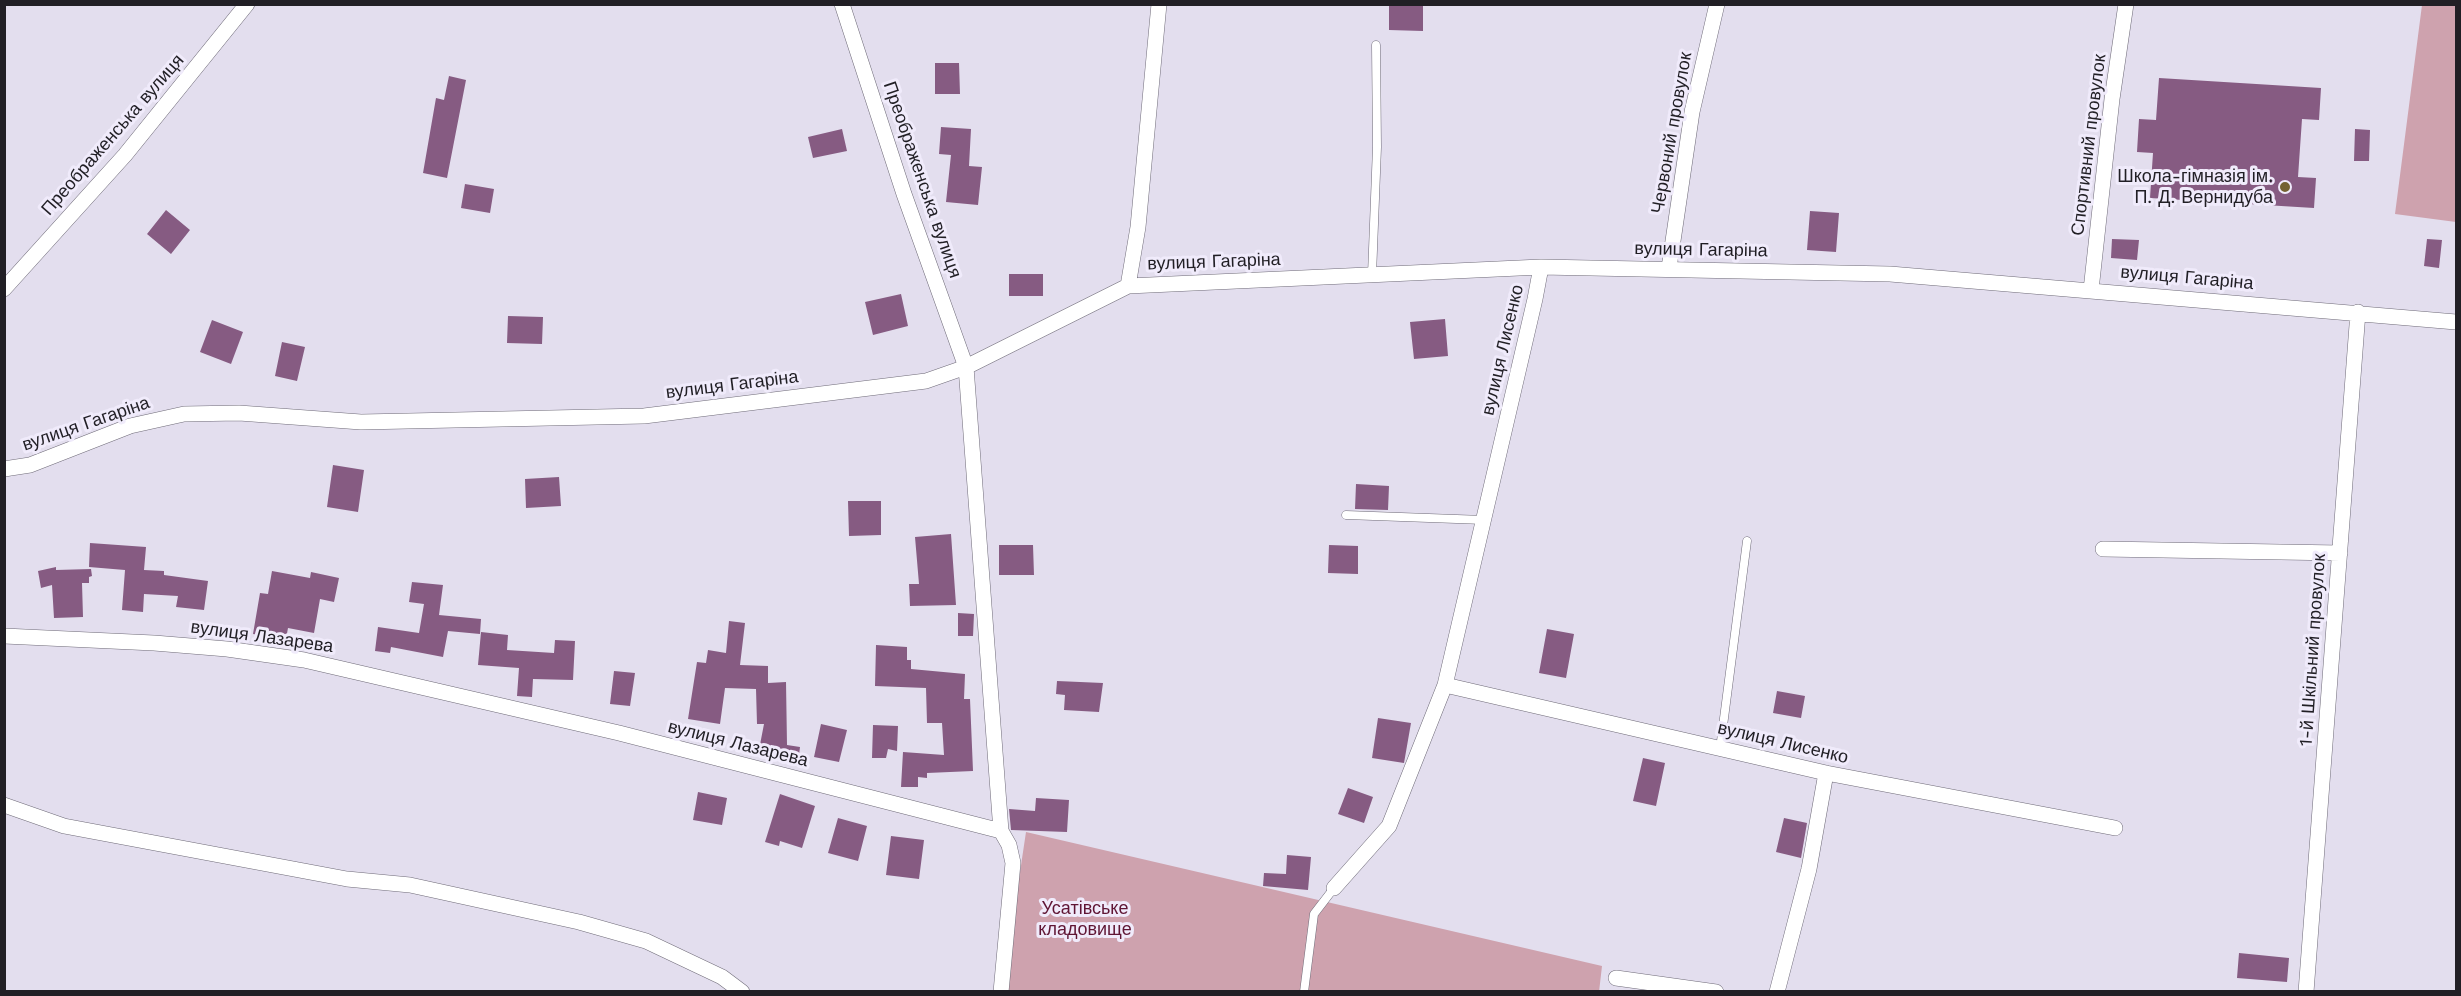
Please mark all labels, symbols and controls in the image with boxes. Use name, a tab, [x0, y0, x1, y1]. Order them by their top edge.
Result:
street label: Преображенська вулиця	[37, 50, 189, 220]
street label: Червоний провулок	[1647, 51, 1697, 215]
street label: Спортивний провулок	[2067, 53, 2111, 237]
street label: Преображенська вулиця	[878, 79, 966, 281]
place label: Школа-гімназія ім. П. Д. Вернидуба	[2117, 166, 2273, 208]
marker: Школа-гімназія ім. П. Д. Вернидуба	[2278, 180, 2292, 194]
street label: вулиця Гагаріна	[1634, 238, 1768, 262]
street label: вулиця Гагаріна	[1147, 249, 1281, 275]
street label: вулиця Гагаріна	[2120, 261, 2254, 295]
street label: вулиця Лисенко	[1477, 283, 1529, 417]
street label: вулиця Гагаріна	[664, 366, 800, 404]
street label: вулиця Гагаріна	[19, 392, 153, 456]
street label: 1-й Шкільний провулок	[2295, 553, 2331, 747]
street label: вулиця Лазарева	[189, 616, 335, 658]
street label: вулиця Лазарева	[666, 716, 810, 772]
street label: вулиця Лисенко	[1716, 717, 1850, 769]
park label: Усатівське кладовище	[1038, 898, 1132, 940]

